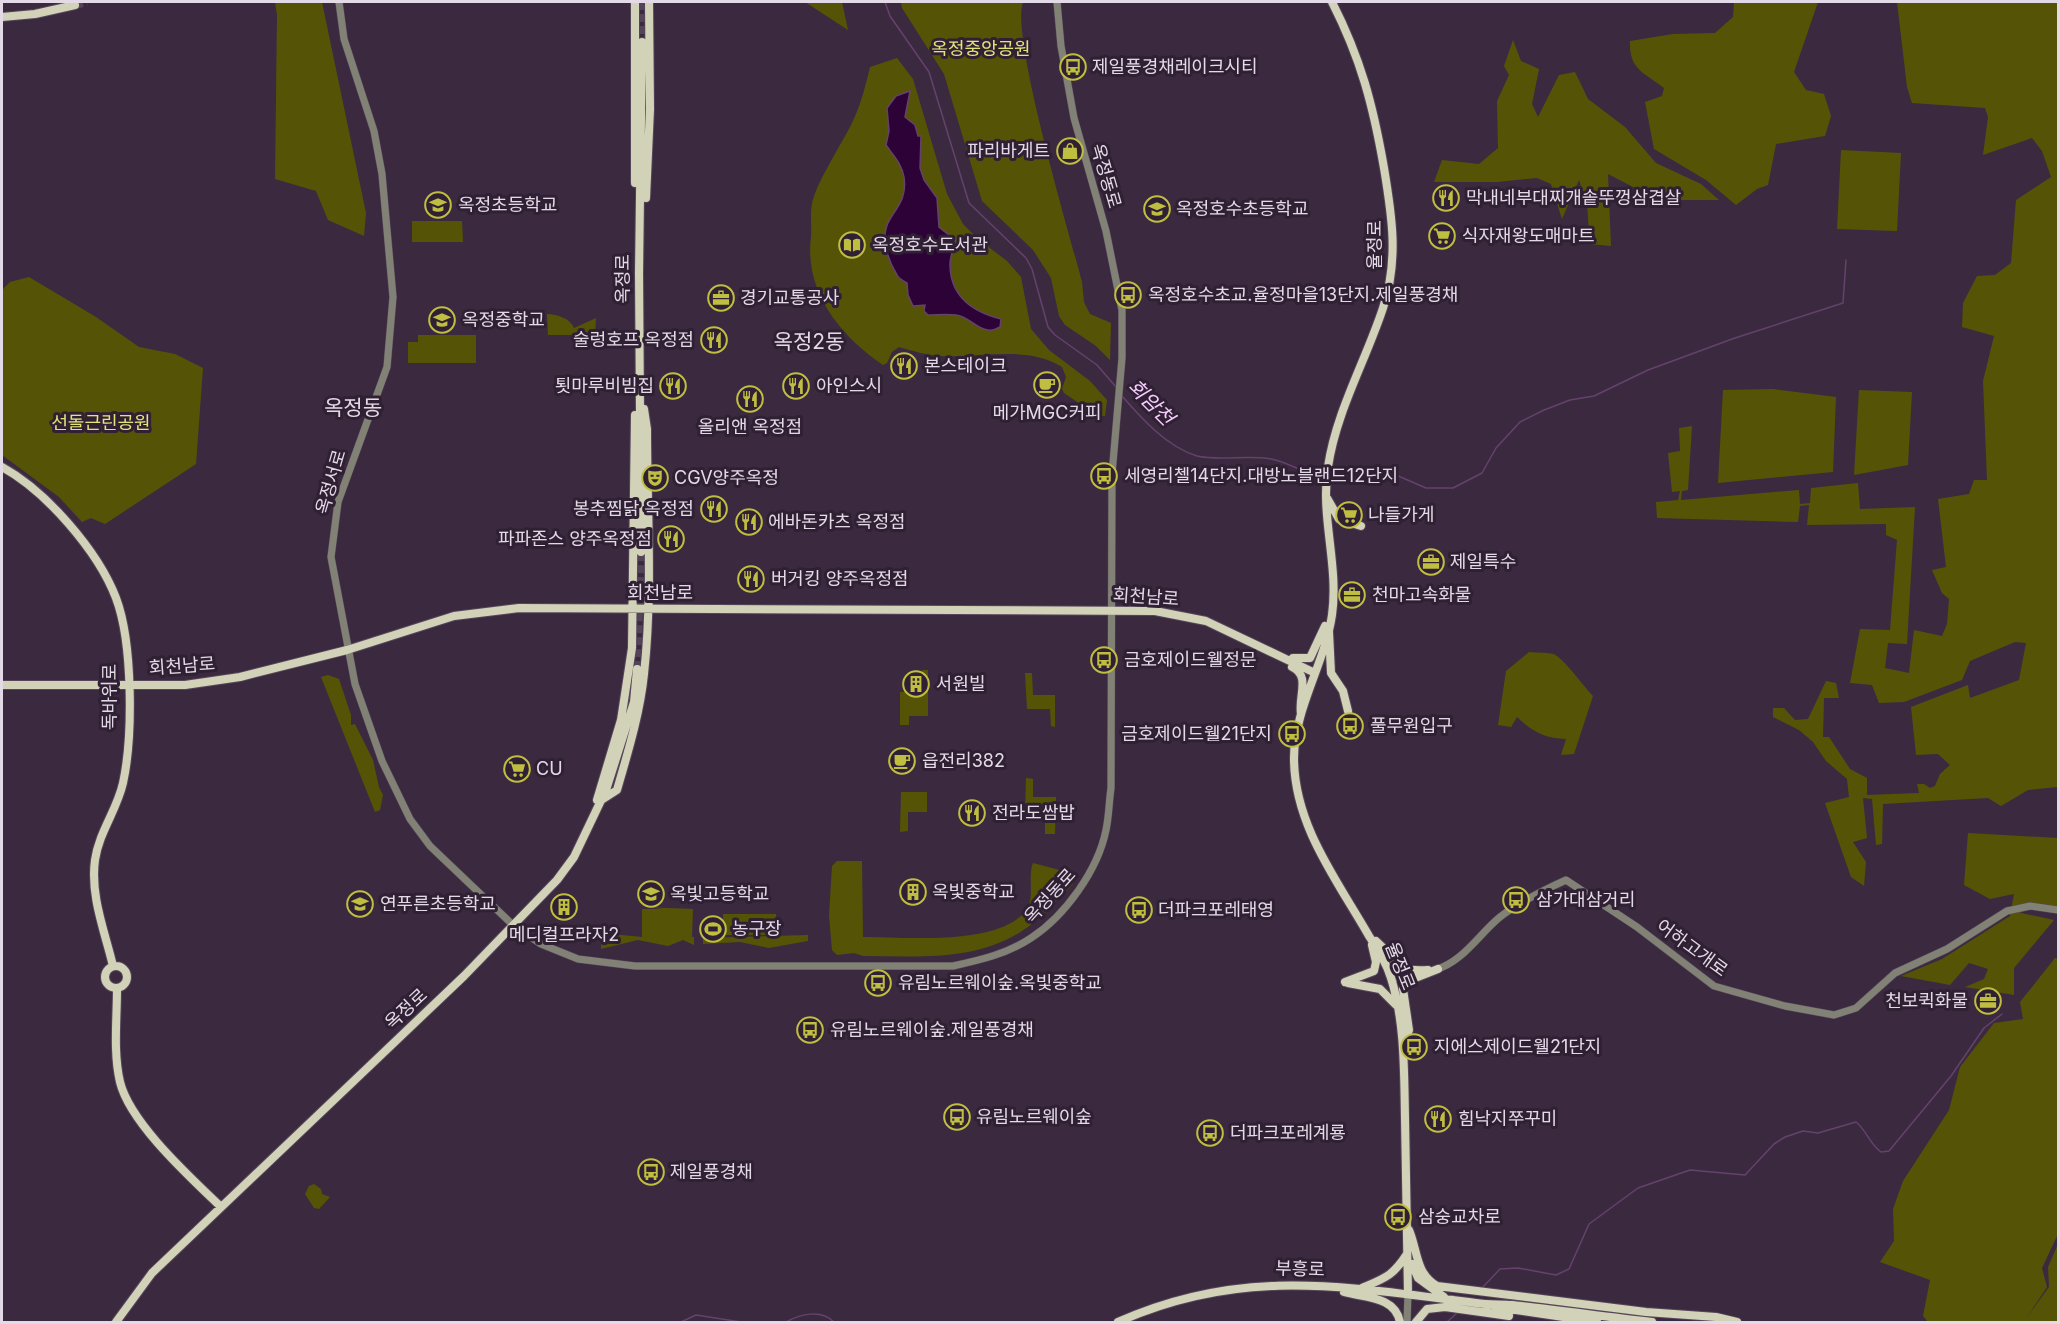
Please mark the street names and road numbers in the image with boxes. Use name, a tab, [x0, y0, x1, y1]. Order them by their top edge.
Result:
street label: 옥정동로	[1087, 141, 1126, 211]
street label: 율정로	[1364, 220, 1385, 270]
street label: 옥정로	[612, 254, 633, 304]
street label: 옥정서로	[311, 447, 350, 517]
street label: 회천남로	[627, 582, 693, 603]
street label: 회천남로	[1112, 584, 1180, 609]
street label: 회천남로	[148, 653, 216, 678]
street label: 독바위로	[99, 664, 120, 730]
street label: 옥정동로	[1020, 864, 1080, 927]
street label: 어하고개로	[1653, 915, 1732, 980]
street label: 율정로	[1381, 939, 1420, 993]
street label: 옥정로	[380, 984, 431, 1033]
street label: 부흥로	[1275, 1257, 1325, 1280]

